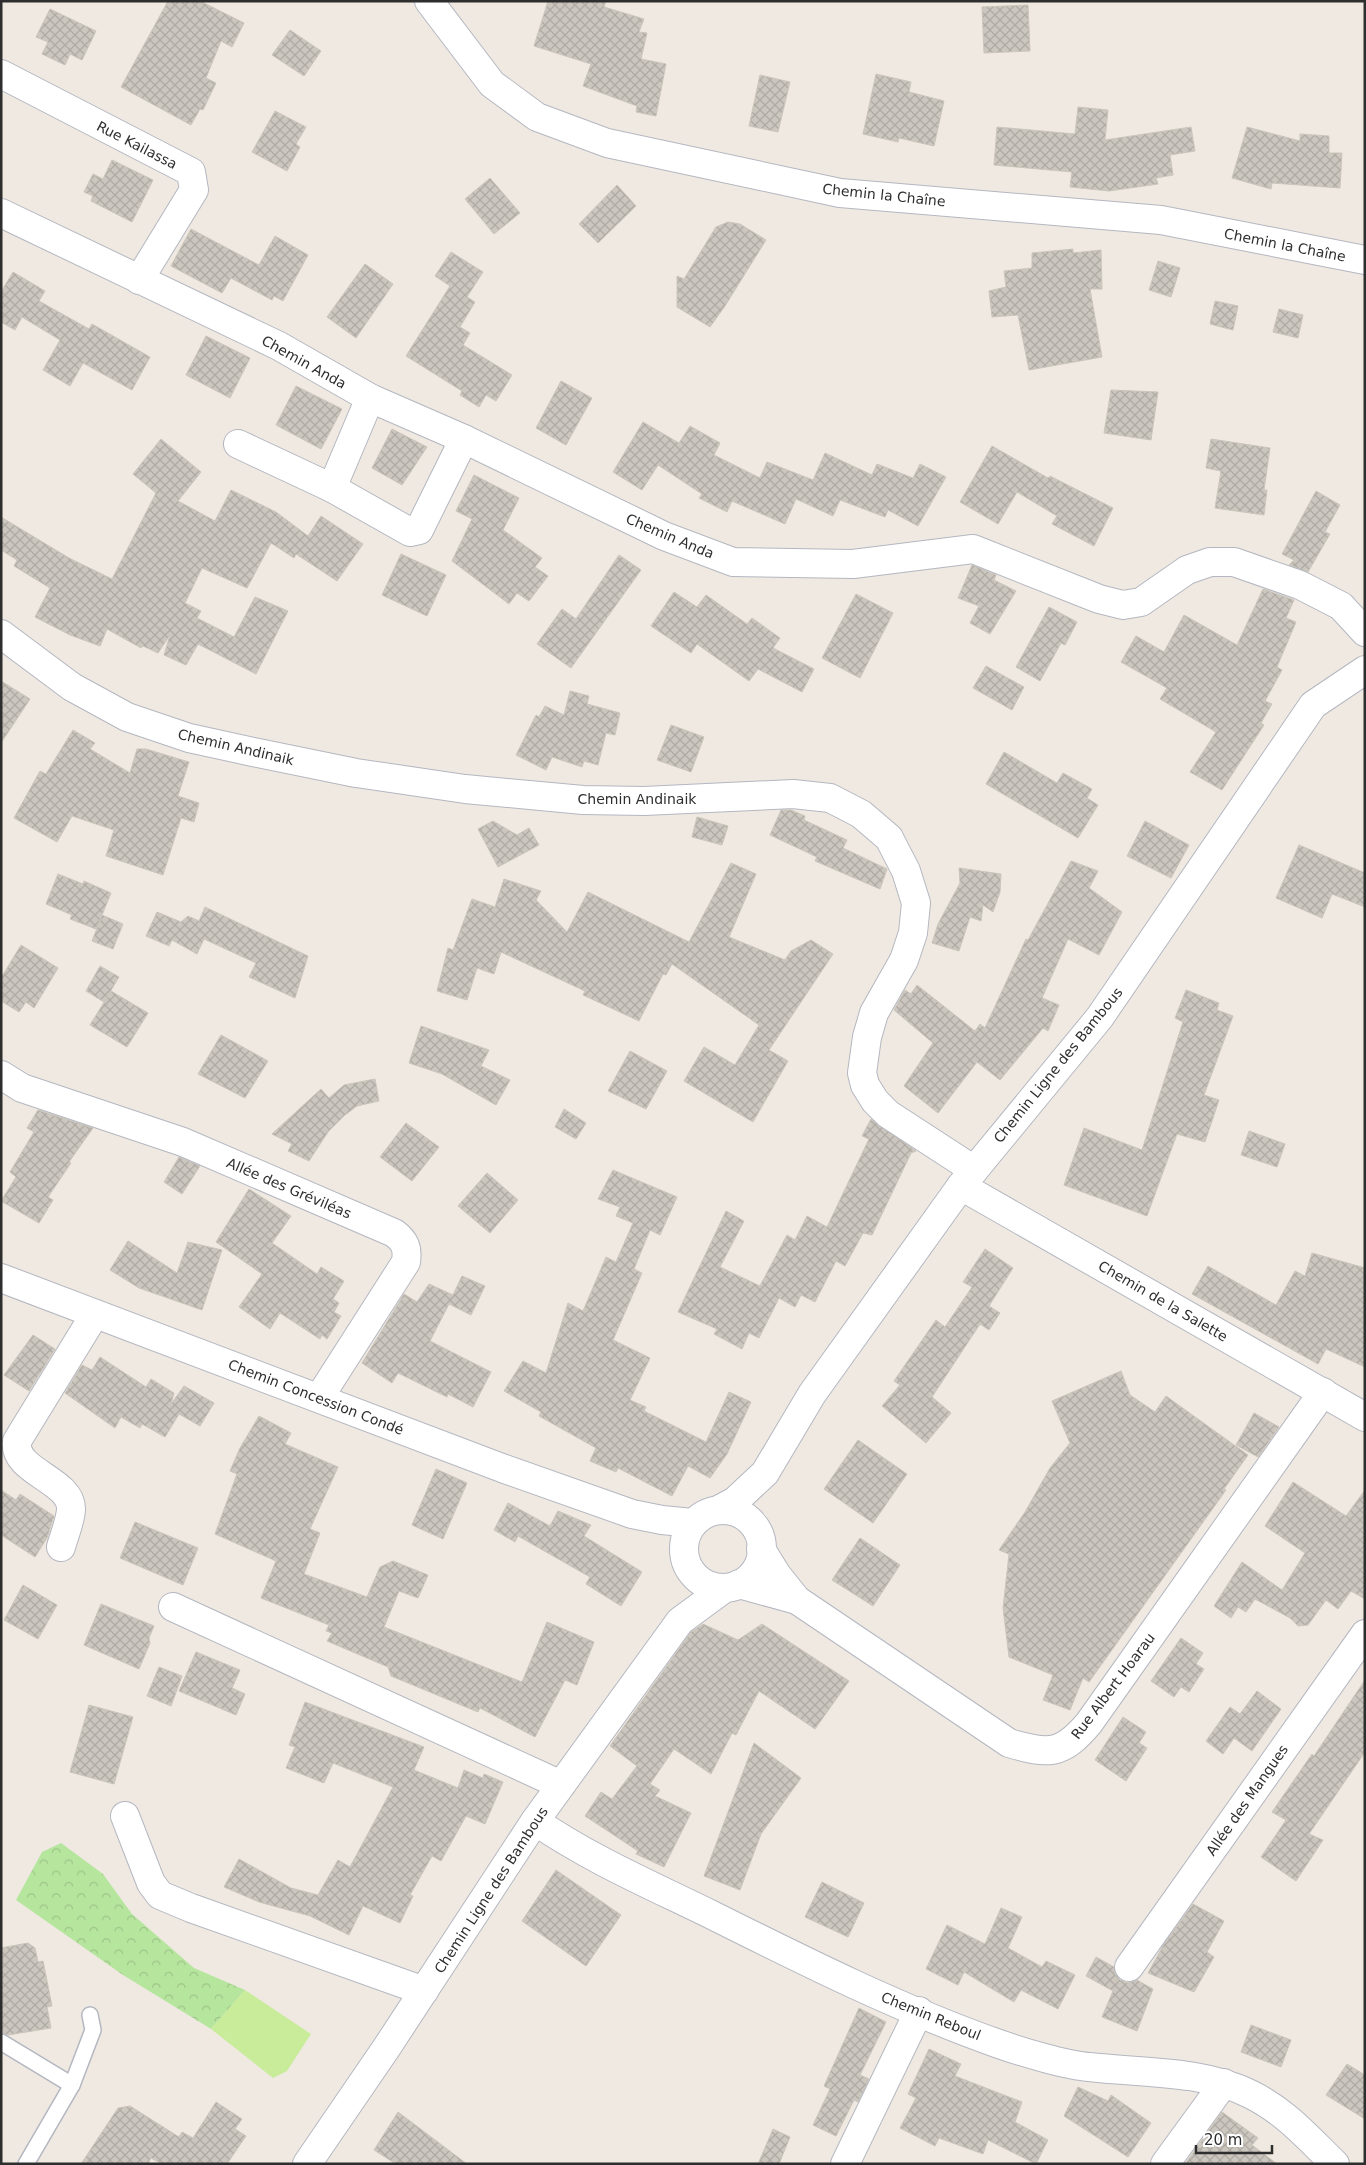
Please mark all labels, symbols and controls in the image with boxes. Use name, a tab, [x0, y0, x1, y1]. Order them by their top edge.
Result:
street label: Rue Kailassa	[94, 118, 180, 172]
street label: Chemin la Chaîne	[822, 181, 946, 209]
street label: Chemin la Chaîne	[1223, 225, 1347, 265]
street label: Chemin Anda	[259, 332, 349, 392]
street label: Chemin Anda	[624, 510, 716, 562]
street label: Chemin Andinaik	[176, 726, 297, 768]
street label: Chemin Andinaik	[578, 791, 697, 807]
street label: Chemin Ligne des Bambous	[990, 984, 1126, 1146]
street label: Allée des Gréviléas	[224, 1155, 354, 1221]
street label: Chemin de la Salette	[1096, 1257, 1230, 1345]
street label: Chemin Concession Condé	[226, 1356, 406, 1438]
street label: Rue Albert Hoarau	[1068, 1630, 1158, 1742]
street label: Allée des Mangues	[1203, 1742, 1291, 1858]
street label: Chemin Ligne des Bambous	[431, 1804, 551, 1976]
street label: Chemin Reboul	[879, 1989, 983, 2043]
scale bar	[1196, 2122, 1272, 2154]
text: 20 m	[1204, 2131, 1242, 2149]

